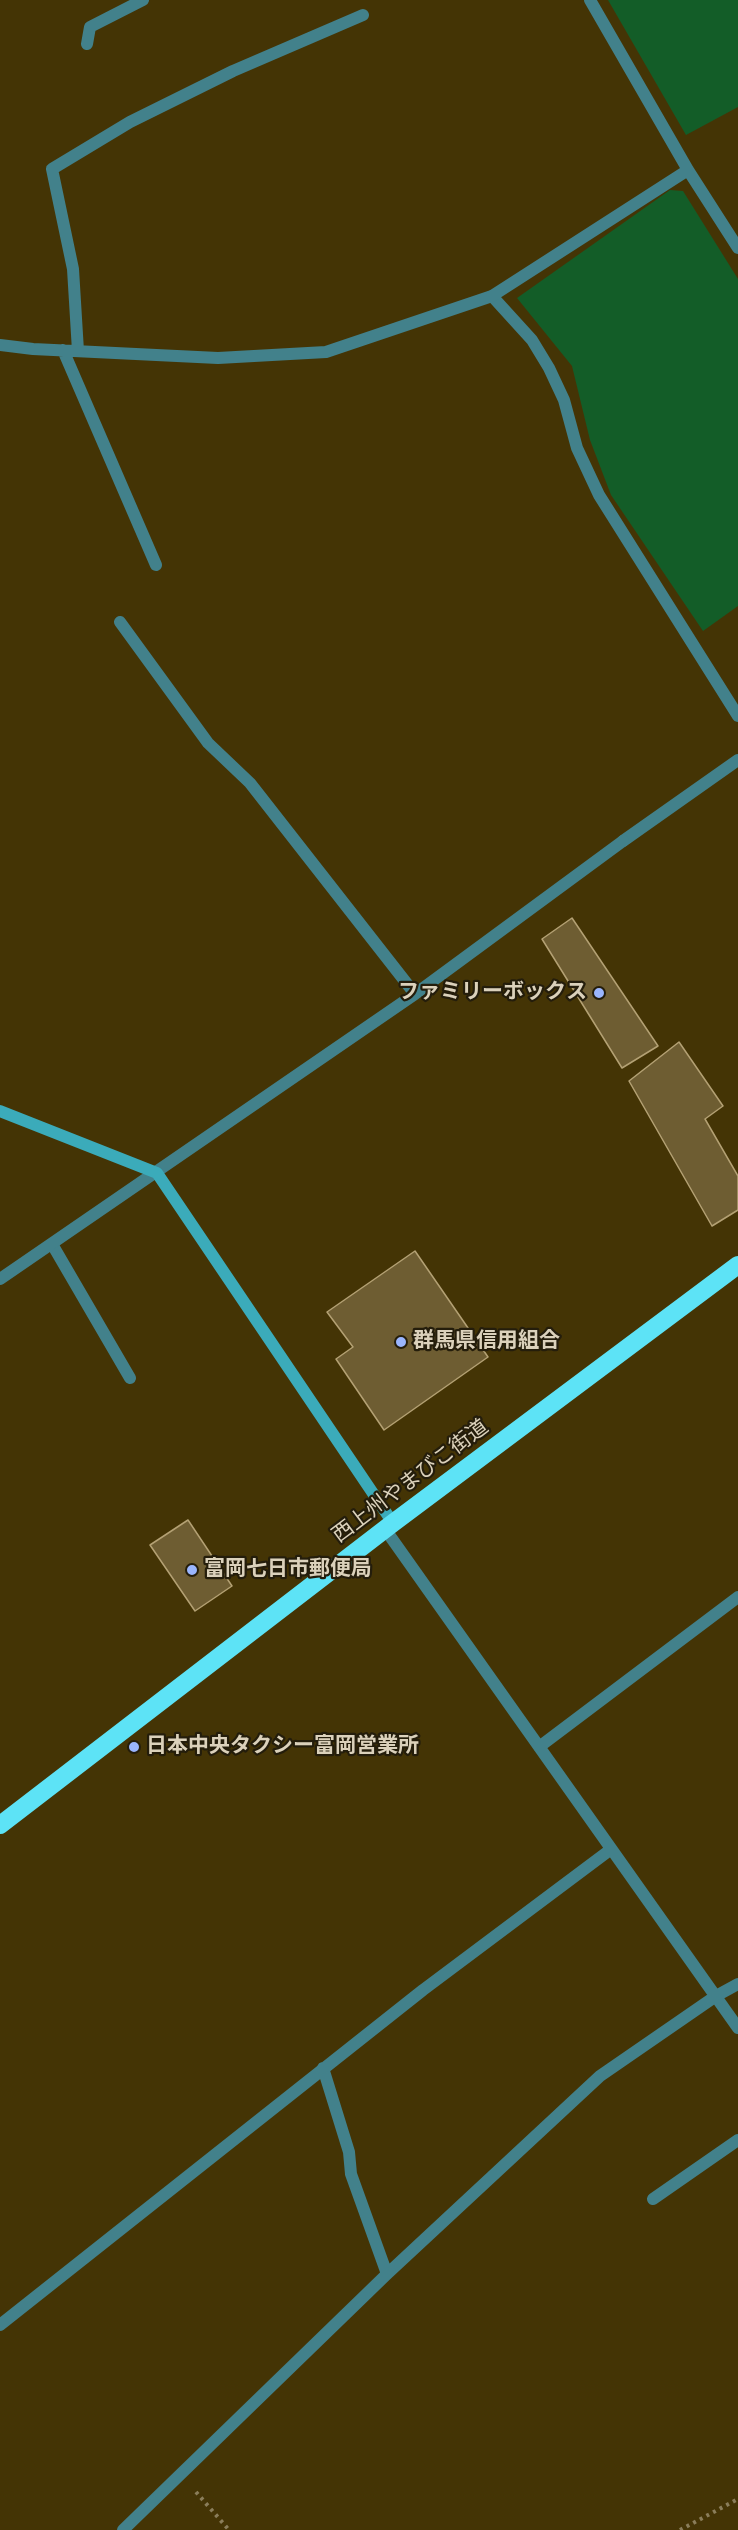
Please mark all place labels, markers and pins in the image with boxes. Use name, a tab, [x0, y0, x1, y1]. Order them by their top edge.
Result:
place label: ファミリーボックス	[398, 980, 587, 1006]
marker: ファミリーボックス	[592, 986, 606, 1000]
place label: 群馬県信用組合	[413, 1329, 560, 1355]
marker: 群馬県信用組合	[394, 1335, 408, 1349]
place label: 富岡七日市郵便局	[204, 1557, 372, 1583]
marker: 富岡七日市郵便局	[185, 1563, 199, 1577]
place label: 日本中央タクシー富岡営業所	[146, 1734, 419, 1760]
marker: 日本中央タクシー富岡営業所	[127, 1740, 141, 1754]

